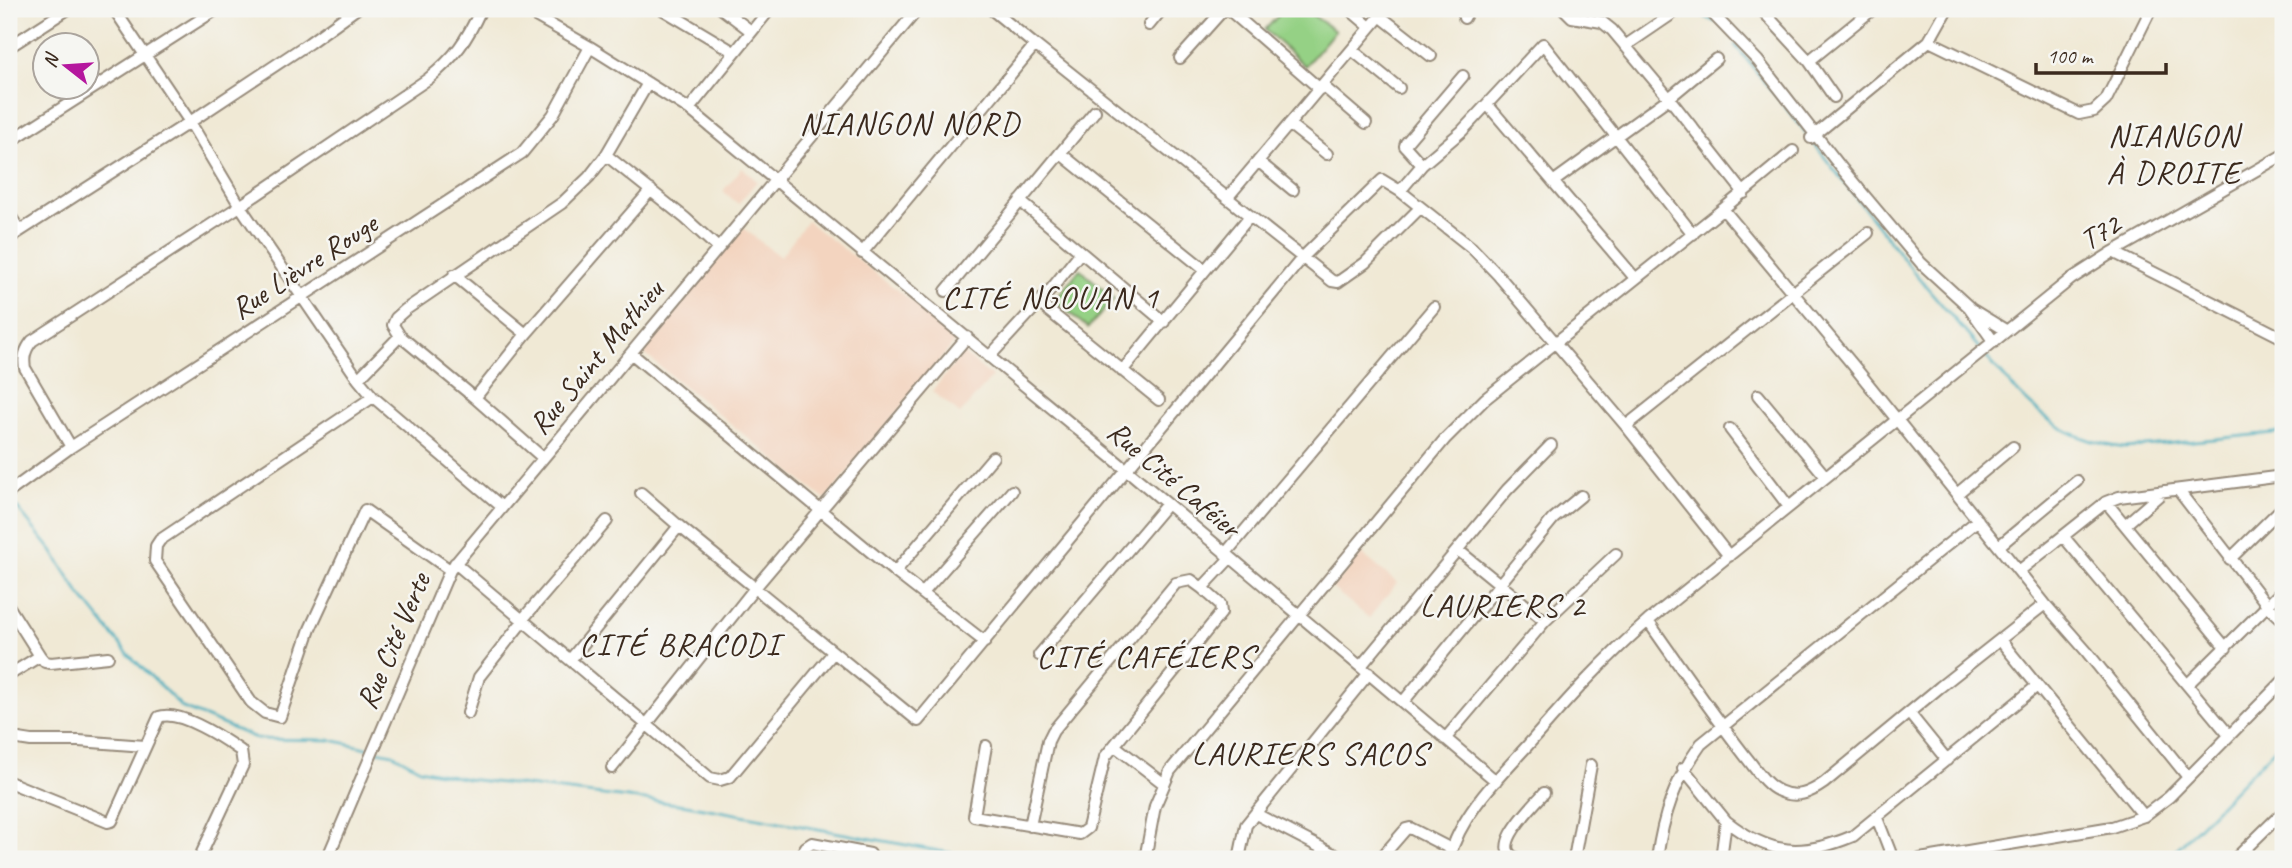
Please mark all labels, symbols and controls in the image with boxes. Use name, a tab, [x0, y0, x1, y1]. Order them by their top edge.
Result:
north arrow	[32, 32, 102, 102]
scale bar	[2036, 32, 2166, 76]
text: 100 m	[2047, 43, 2094, 69]
text: N	[38, 49, 65, 70]
district label: NIANGON NORD	[800, 103, 1021, 144]
district label: NIANGON À DROITE	[2107, 115, 2243, 193]
street label: Rue Lièvre Rouge	[224, 203, 386, 327]
street label: T72	[2073, 204, 2129, 259]
street label: Rue Saint Mathieu	[520, 270, 673, 442]
district label: CITÉ NGOUAN 1	[942, 277, 1160, 318]
street label: Rue Cité Caféier	[1100, 412, 1251, 548]
street label: Rue Cité Verte	[347, 565, 440, 715]
district label: LAURIERS 2	[1420, 585, 1587, 626]
district label: CITÉ BRACODI	[579, 624, 786, 665]
district label: CITÉ CAFÉIERS	[1037, 636, 1260, 677]
district label: LAURIERS SACOS	[1191, 733, 1433, 774]

